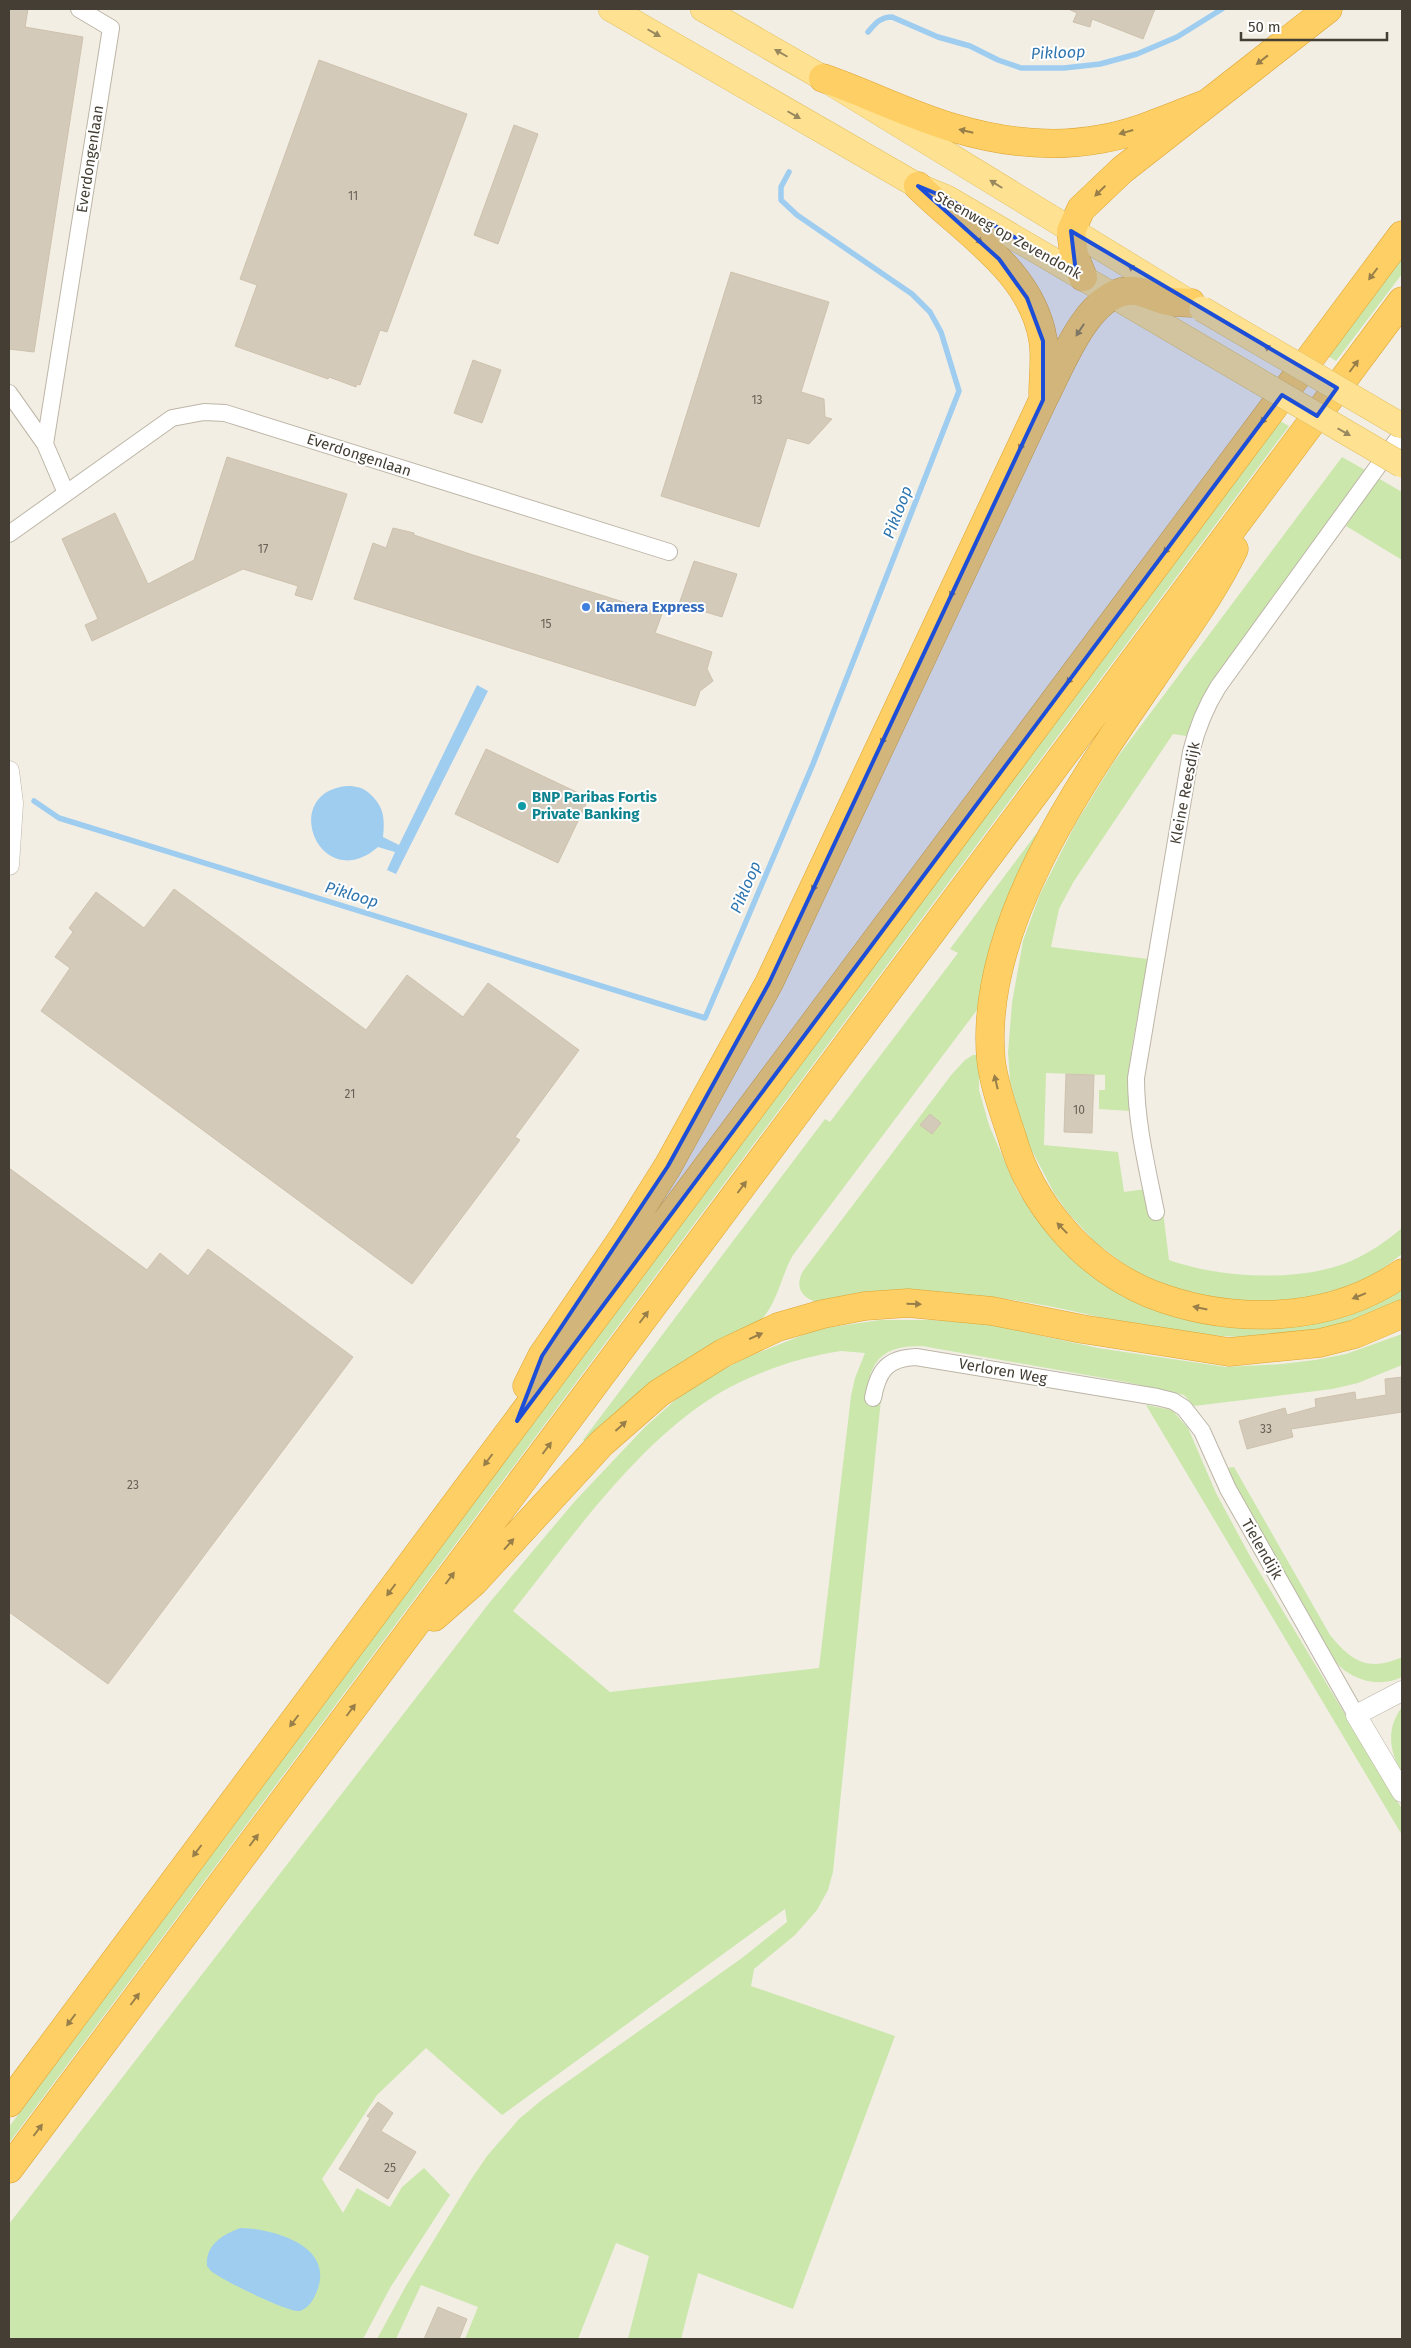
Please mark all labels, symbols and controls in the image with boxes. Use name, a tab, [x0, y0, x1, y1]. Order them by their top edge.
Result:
scale bar	[1241, 10, 1387, 42]
text: 50 m	[1248, 18, 1281, 36]
one-way arrow	[647, 29, 660, 38]
water label: Pikloop	[1030, 42, 1086, 63]
one-way arrow	[774, 49, 787, 58]
one-way arrow	[1256, 54, 1269, 65]
street label: Everdongenlaan	[73, 104, 107, 214]
one-way arrow	[788, 110, 801, 119]
one-way arrow	[959, 127, 974, 135]
one-way arrow	[1119, 129, 1134, 137]
one-way arrow	[989, 180, 1002, 189]
one-way arrow	[1095, 185, 1107, 197]
street label: Steenweg op Zevendonk	[931, 187, 1085, 283]
house number: 11	[348, 189, 358, 203]
one-way arrow	[970, 234, 983, 245]
one-way arrow	[1128, 264, 1141, 273]
one-way arrow	[1368, 267, 1378, 281]
one-way arrow	[1075, 323, 1085, 336]
one-way arrow	[1263, 344, 1276, 353]
one-way arrow	[1349, 360, 1360, 373]
house number: 13	[751, 393, 763, 407]
one-way arrow	[1260, 411, 1271, 424]
one-way arrow	[1337, 428, 1352, 436]
street label: Everdongenlaan	[304, 430, 414, 480]
one-way arrow	[1018, 437, 1026, 451]
water label: Pikloop	[879, 483, 916, 541]
one-way arrow	[1163, 541, 1173, 555]
house number: 17	[258, 542, 268, 556]
one-way arrow	[949, 584, 957, 598]
place label: Kamera Express	[596, 598, 705, 616]
marker: Kamera Express	[580, 601, 592, 613]
house number: 15	[540, 617, 552, 631]
one-way arrow	[1066, 671, 1076, 685]
one-way arrow	[880, 731, 888, 745]
street label: Kleine Reesdijk	[1166, 740, 1204, 846]
place label: BNP Paribas Fortis Private Banking	[532, 788, 657, 823]
marker: BNP Paribas Fortis Private Banking	[516, 800, 528, 812]
water label: Pikloop	[726, 858, 765, 916]
water label: Pikloop	[323, 877, 381, 912]
one-way arrow	[811, 878, 819, 892]
one-way arrow	[992, 1074, 1000, 1089]
house number: 21	[345, 1087, 355, 1101]
house number: 10	[1073, 1103, 1085, 1117]
one-way arrow	[736, 1181, 747, 1194]
one-way arrow	[1056, 1223, 1068, 1235]
one-way arrow	[1352, 1292, 1366, 1300]
one-way arrow	[906, 1300, 922, 1308]
one-way arrow	[1191, 1304, 1207, 1312]
one-way arrow	[639, 1311, 650, 1324]
one-way arrow	[749, 1332, 763, 1340]
street label: Verloren Weg	[957, 1354, 1049, 1388]
one-way arrow	[615, 1420, 627, 1432]
house number: 33	[1260, 1422, 1272, 1436]
one-way arrow	[542, 1442, 553, 1455]
one-way arrow	[483, 1453, 493, 1467]
house number: 23	[127, 1478, 139, 1492]
street label: Tielendijk	[1238, 1516, 1287, 1583]
one-way arrow	[503, 1538, 515, 1550]
one-way arrow	[445, 1571, 455, 1585]
one-way arrow	[386, 1583, 396, 1597]
one-way arrow	[346, 1704, 357, 1717]
one-way arrow	[289, 1714, 299, 1728]
one-way arrow	[249, 1833, 259, 1847]
one-way arrow	[192, 1844, 202, 1858]
one-way arrow	[130, 1992, 140, 2006]
one-way arrow	[65, 2013, 76, 2026]
one-way arrow	[33, 2123, 43, 2137]
house number: 25	[384, 2161, 396, 2175]

